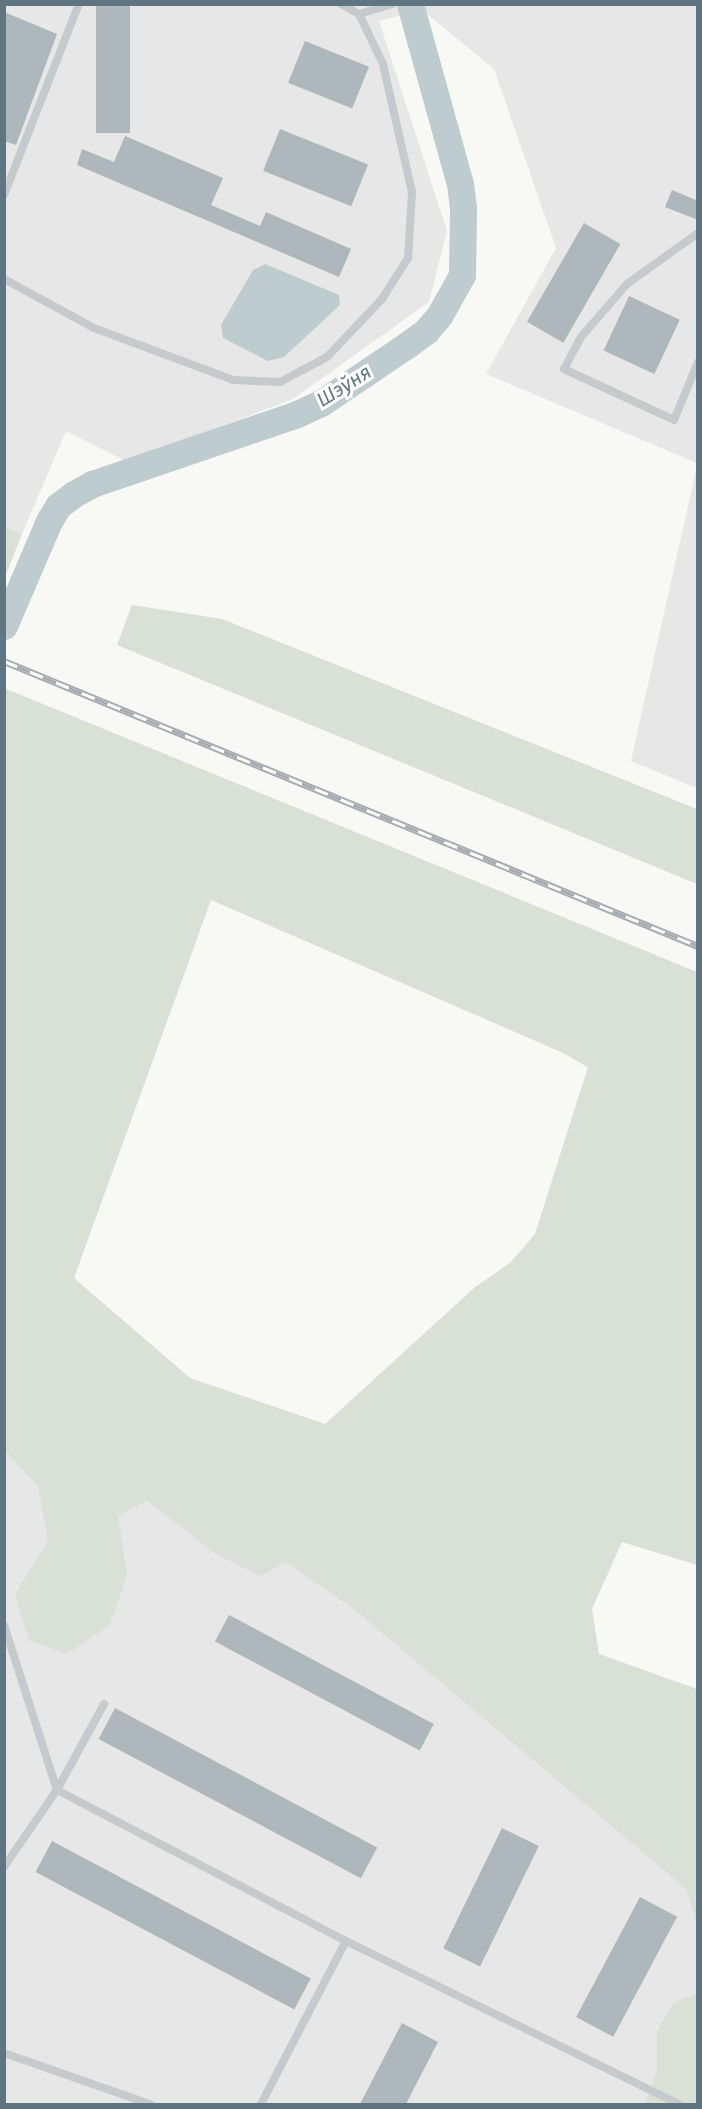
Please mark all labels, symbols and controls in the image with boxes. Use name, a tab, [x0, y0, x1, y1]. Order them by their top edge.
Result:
water label: Шэўня	[312, 360, 376, 412]

